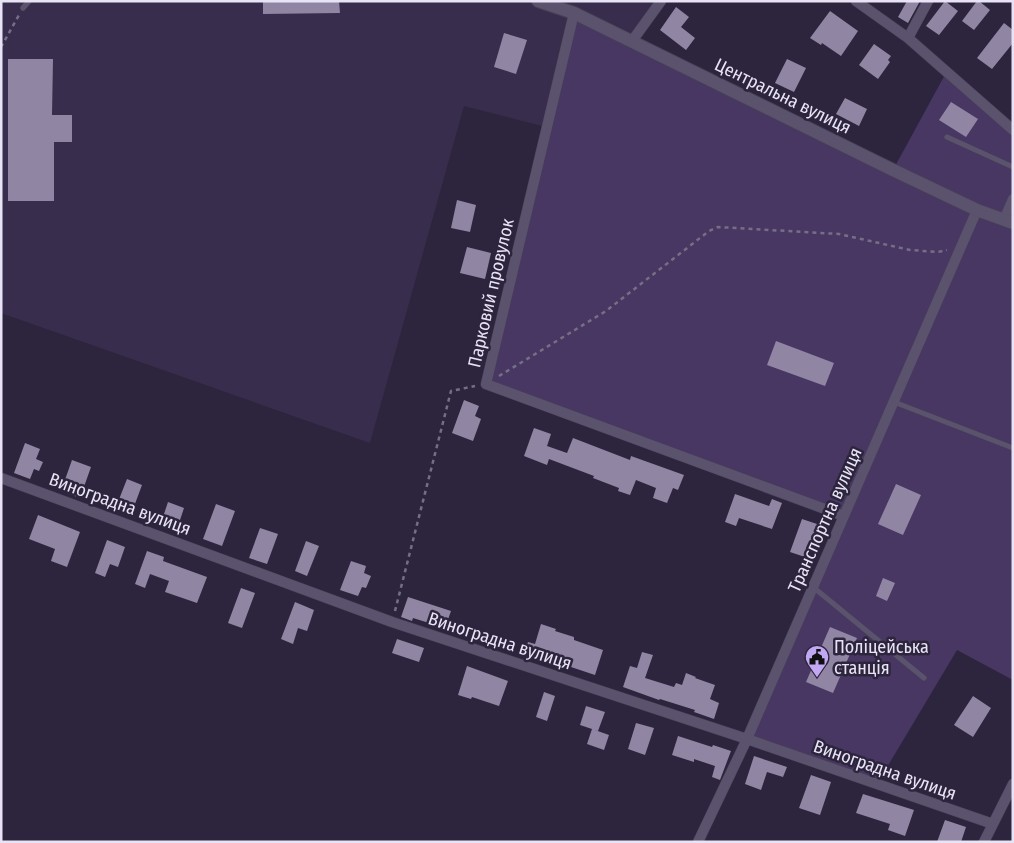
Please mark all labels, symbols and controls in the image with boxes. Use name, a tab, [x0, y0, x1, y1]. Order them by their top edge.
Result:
street label: Центральна вулиця	[711, 53, 855, 139]
street label: Парковий провулок	[463, 216, 519, 370]
street label: Транспортна вулиця	[783, 444, 867, 596]
street label: Виноградна вулиця	[46, 468, 194, 540]
street label: Виноградна вулиця	[426, 607, 574, 675]
place label: Поліцейська станція	[834, 636, 929, 679]
public building icon: Поліцейська станція	[804, 644, 830, 678]
street label: Виноградна вулиця	[811, 735, 959, 805]

